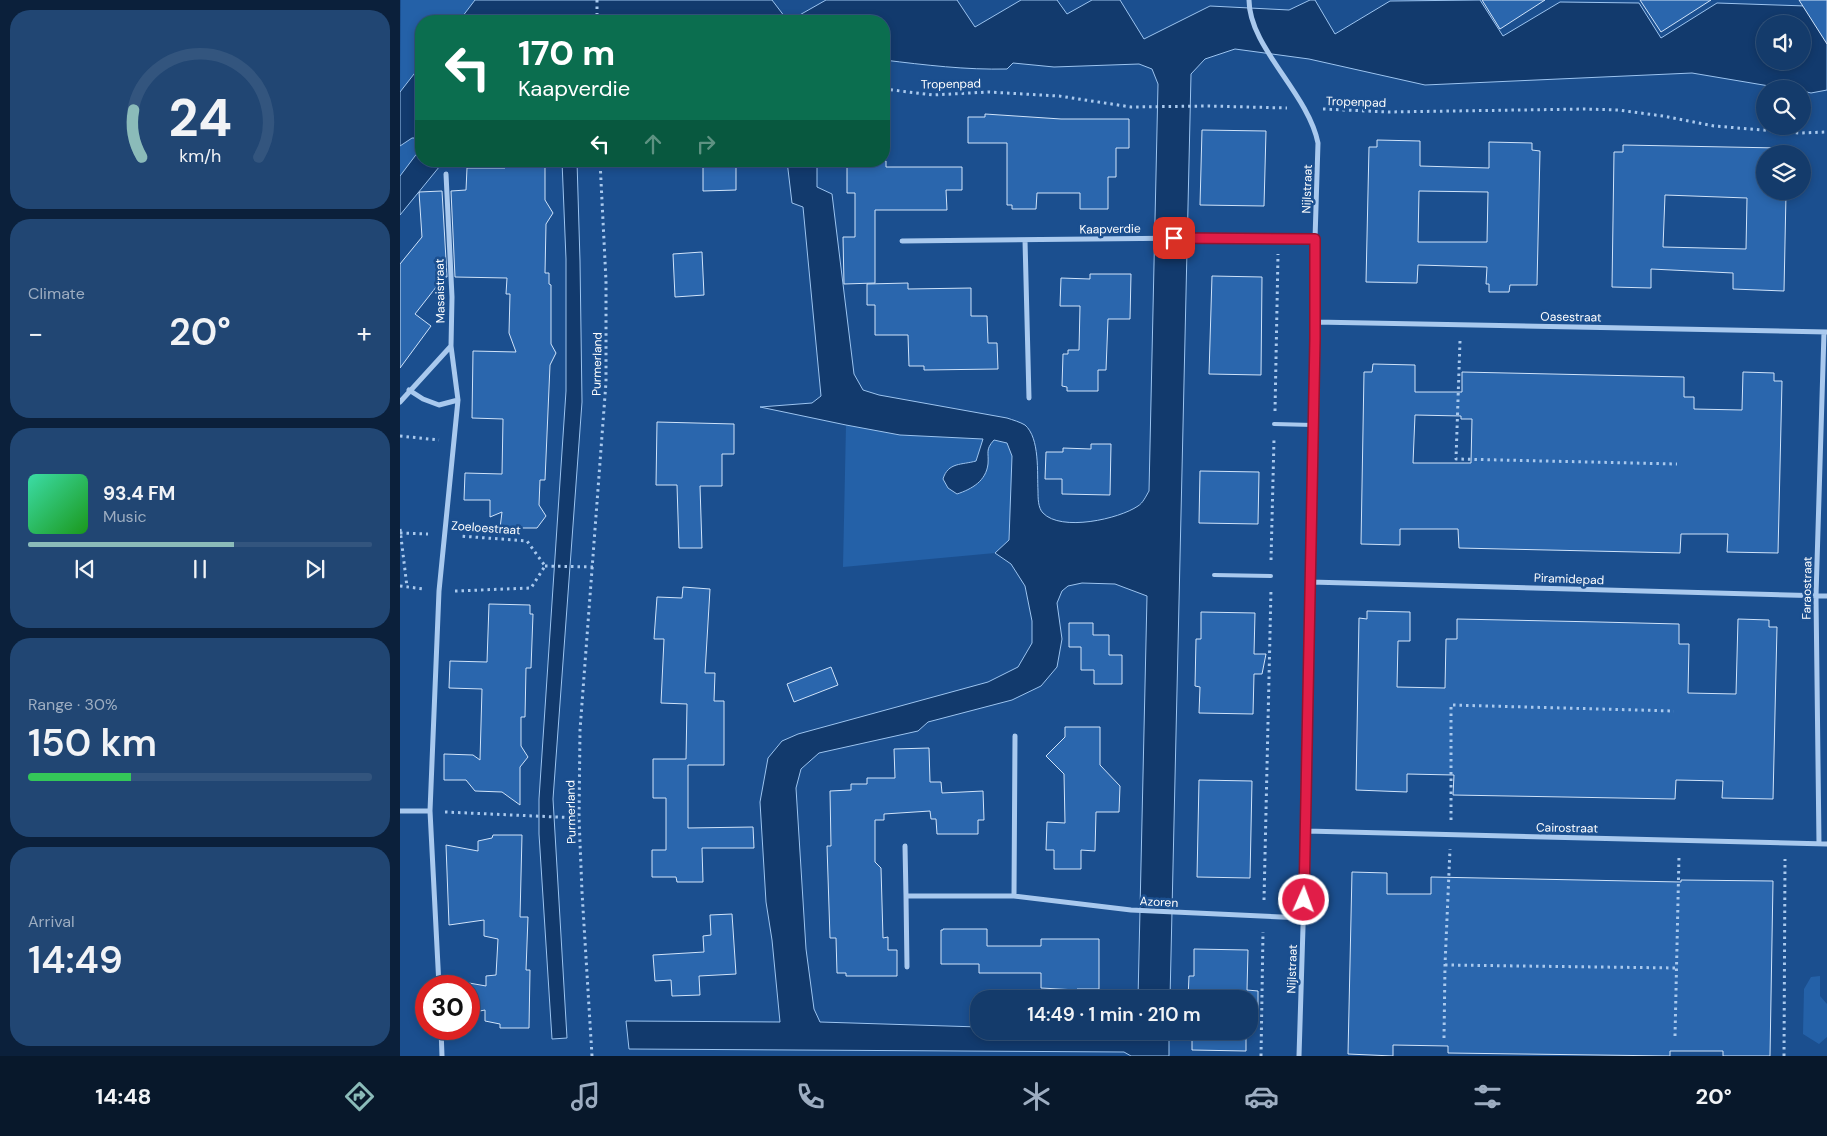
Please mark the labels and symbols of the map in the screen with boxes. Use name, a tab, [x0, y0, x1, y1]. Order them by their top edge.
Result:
street label: Tropenpad	[921, 75, 981, 93]
street label: Tropenpad	[1326, 93, 1386, 111]
street label: Nijlstraat	[1298, 164, 1316, 214]
pin	[1153, 217, 1195, 259]
street label: Kaapverdie	[1079, 220, 1141, 238]
street label: Masaistraat	[431, 258, 449, 323]
street label: Oasestraat	[1540, 308, 1602, 326]
street label: Purmerland	[588, 332, 606, 396]
street label: Zoeloestraat	[451, 518, 522, 538]
street label: Faraostraat	[1798, 556, 1816, 620]
street label: Piramidepad	[1534, 570, 1604, 588]
street label: Purmerland	[562, 780, 580, 844]
street label: Cairostraat	[1536, 819, 1598, 837]
position arrow	[1277, 873, 1329, 925]
street label: Azoren	[1139, 893, 1179, 911]
street label: Nijlstraat	[1283, 944, 1301, 994]
speed limit sign: 30	[415, 975, 480, 1040]

